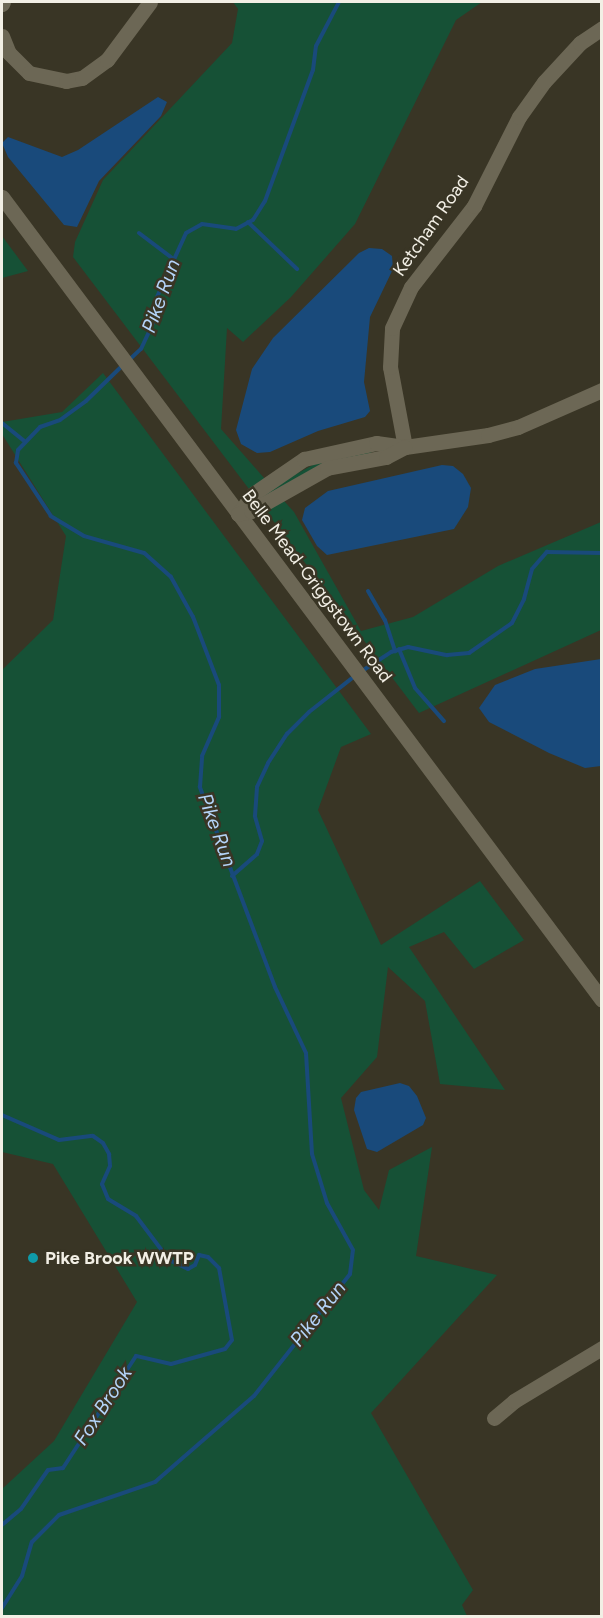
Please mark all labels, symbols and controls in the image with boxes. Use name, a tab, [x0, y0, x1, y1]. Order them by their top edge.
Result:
street label: Ketcham Road	[388, 172, 474, 280]
water label: Pike Run	[137, 256, 185, 336]
street label: Belle Mead-Griggstown Road	[237, 485, 397, 687]
water label: Pike Run	[193, 790, 241, 870]
place label: Pike Brook WWTP	[45, 1247, 194, 1269]
marker: Pike Brook WWTP	[26, 1251, 40, 1265]
water label: Pike Run	[285, 1276, 351, 1352]
water label: Fox Brook	[69, 1362, 137, 1450]

